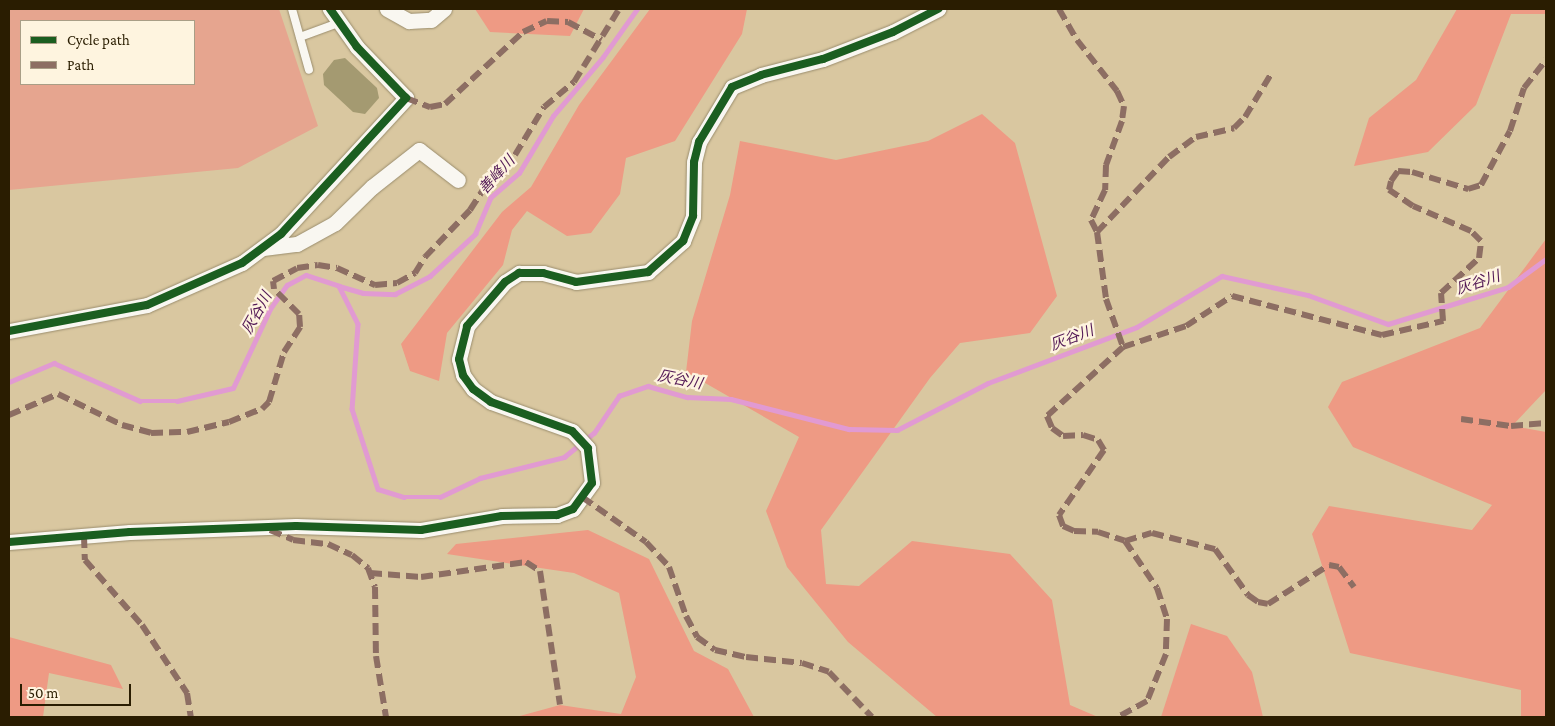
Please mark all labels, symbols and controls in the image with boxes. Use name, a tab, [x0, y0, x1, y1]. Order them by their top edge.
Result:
legend	[20, 20, 195, 85]
text: Cycle path	[67, 32, 130, 48]
text: Path	[67, 57, 94, 73]
water label: 善峰川	[475, 152, 519, 198]
water label: 灰谷川	[1454, 267, 1502, 299]
water label: 灰谷川	[238, 289, 276, 337]
water label: 灰谷川	[1048, 322, 1096, 354]
water label: 灰谷川	[656, 367, 704, 393]
scale bar	[22, 674, 134, 706]
text: 50 m	[28, 685, 58, 701]

